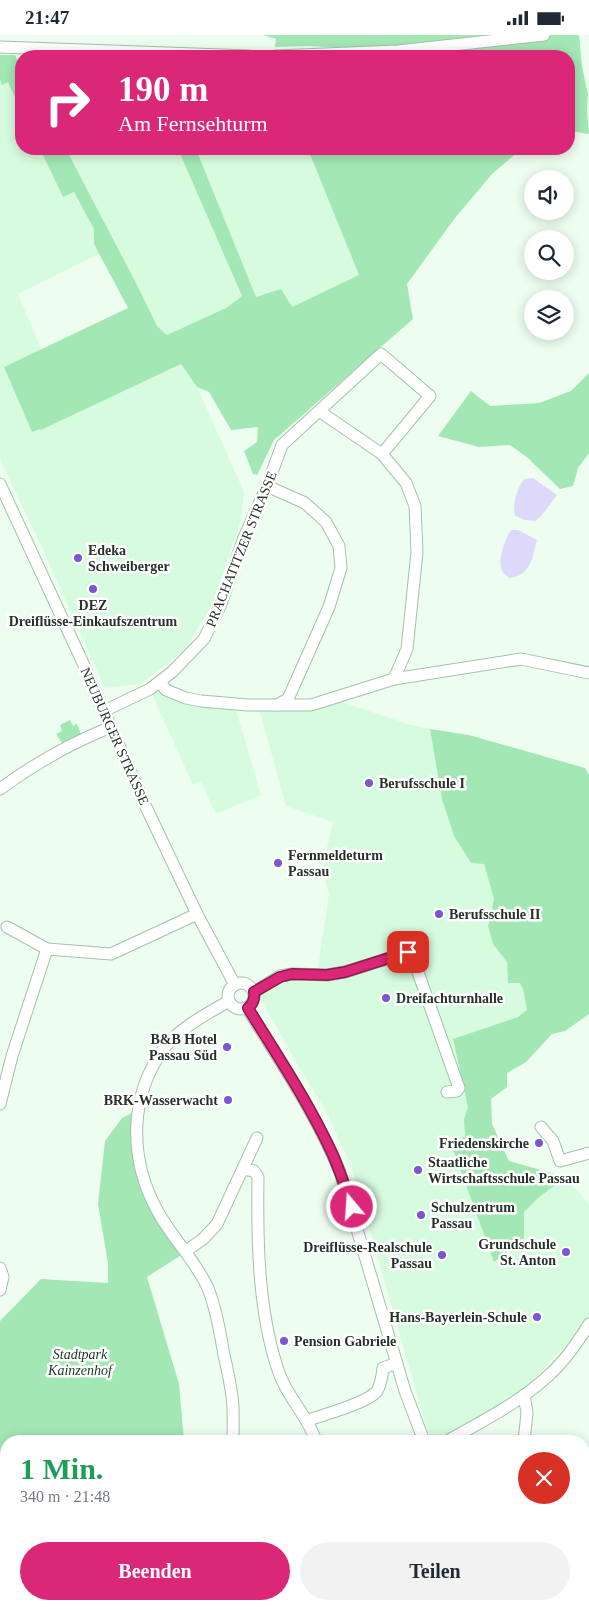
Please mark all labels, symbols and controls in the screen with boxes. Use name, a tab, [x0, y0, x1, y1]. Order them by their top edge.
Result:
text: 21:47	[25, 7, 69, 28]
icon: right	[35, 70, 100, 135]
text: 190 m	[118, 70, 208, 109]
text: Am Fernsehturm	[118, 111, 268, 136]
map controls	[524, 170, 574, 340]
button: sound	[524, 170, 574, 220]
button: search	[524, 230, 574, 280]
button: layers	[524, 290, 574, 340]
street label: PRACHATITZER STRASSE	[203, 469, 280, 629]
place label: Edeka Schweiberger	[88, 543, 170, 574]
marker: Edeka Schweiberger	[72, 552, 84, 564]
marker: DEZ Dreiflüsse-Einkaufszentrum	[87, 583, 99, 595]
place label: DEZ Dreiflüsse-Einkaufszentrum	[9, 598, 178, 629]
street label: NEUBURGER STRASSE	[77, 665, 152, 807]
place label: Berufsschule I	[379, 776, 465, 791]
marker: Berufsschule I	[363, 777, 375, 789]
place label: Fernmeldeturm Passau	[288, 848, 383, 879]
marker: Fernmeldeturm Passau	[272, 857, 284, 869]
place label: Berufsschule II	[449, 907, 540, 922]
marker: Berufsschule II	[433, 908, 445, 920]
pin	[387, 931, 429, 973]
icon: arrive	[394, 938, 422, 966]
place label: Dreifachturnhalle	[396, 991, 503, 1006]
marker: Dreifachturnhalle	[380, 992, 392, 1004]
place label: B&B Hotel Passau Süd	[149, 1032, 217, 1063]
marker: B&B Hotel Passau Süd	[221, 1041, 233, 1053]
place label: BRK-Wasserwacht	[104, 1093, 218, 1108]
marker: BRK-Wasserwacht	[222, 1094, 234, 1106]
place label: Friedenskirche	[439, 1136, 529, 1151]
marker: Friedenskirche	[533, 1137, 545, 1149]
place label: Staatliche Wirtschaftsschule Passau	[428, 1155, 580, 1186]
marker: Staatliche Wirtschaftsschule Passau	[412, 1164, 424, 1176]
position arrow	[325, 1180, 377, 1232]
place label: Schulzentrum Passau	[431, 1200, 515, 1231]
marker: Schulzentrum Passau	[415, 1209, 427, 1221]
place label: Grundschule St. Anton	[478, 1237, 556, 1268]
place label: Dreiflüsse-Realschule Passau	[303, 1240, 432, 1271]
marker: Grundschule St. Anton	[560, 1246, 572, 1258]
marker: Dreiflüsse-Realschule Passau	[436, 1249, 448, 1261]
place label: Hans-Bayerlein-Schule	[389, 1310, 527, 1325]
marker: Hans-Bayerlein-Schule	[531, 1311, 543, 1323]
place label: Pension Gabriele	[294, 1334, 396, 1349]
marker: Pension Gabriele	[278, 1335, 290, 1347]
park label: Stadtpark Kainzenhof	[47, 1347, 114, 1378]
text: 1 Min.	[20, 1452, 103, 1485]
button: close	[518, 1452, 570, 1504]
text: 340 m · 21:48	[20, 1488, 110, 1505]
button: Beenden	[20, 1542, 290, 1600]
button: Teilen	[300, 1542, 570, 1600]

